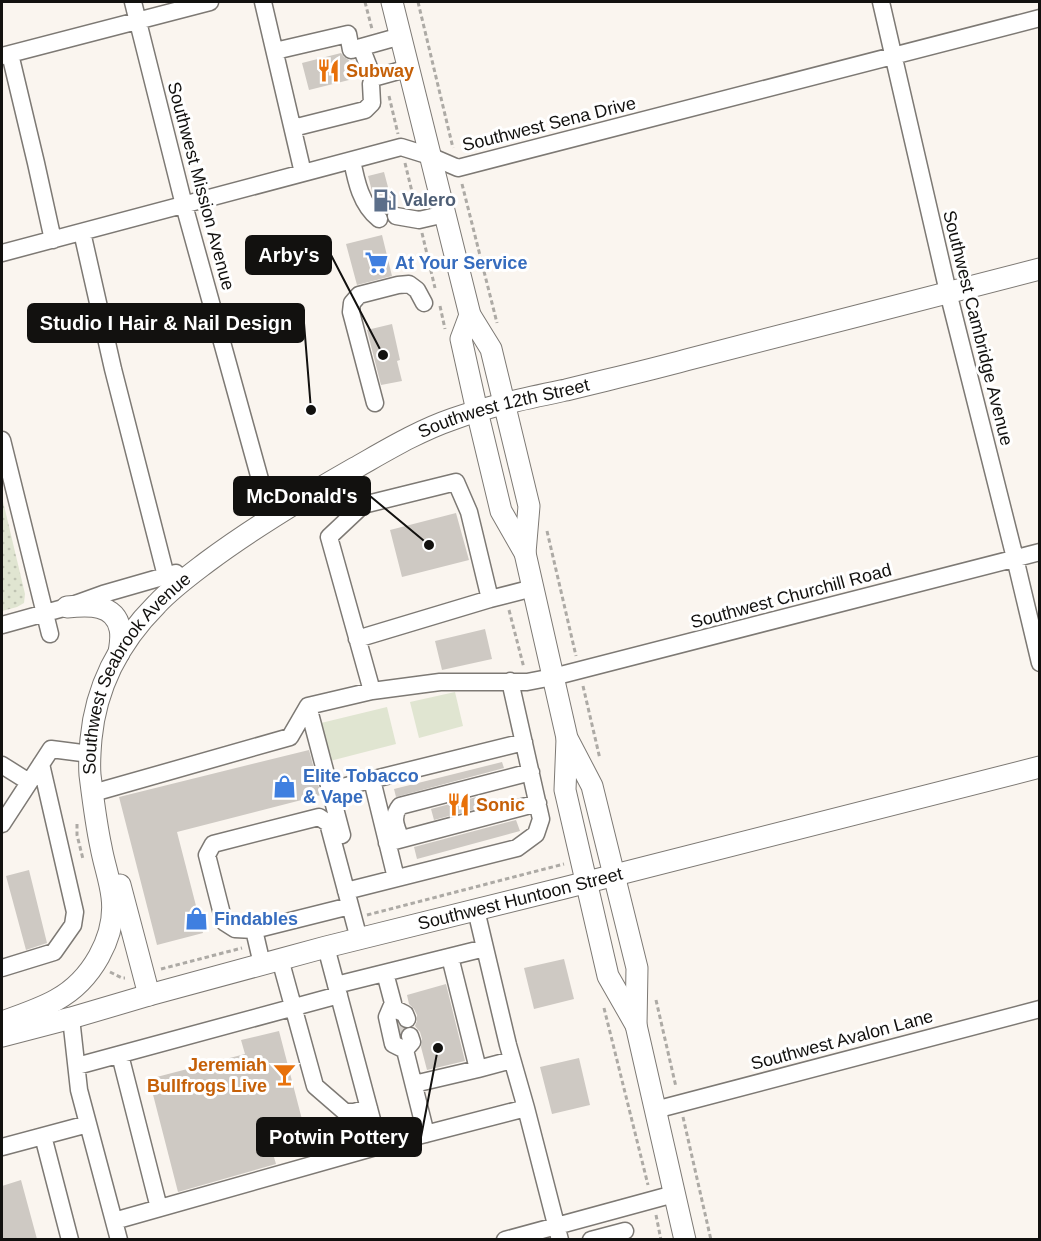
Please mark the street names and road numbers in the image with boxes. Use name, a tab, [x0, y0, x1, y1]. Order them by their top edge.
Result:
street label: Southwest Mission Avenue	[164, 80, 238, 292]
street label: Southwest Sena Drive	[460, 93, 638, 155]
street label: Southwest Cambridge Avenue	[939, 208, 1017, 448]
street label: Southwest 12th Street	[415, 375, 591, 442]
street label: Southwest Churchill Road	[688, 560, 894, 632]
street label: Southwest Seabrook Avenue	[79, 568, 194, 775]
street label: Southwest Huntoon Street	[416, 864, 625, 934]
street label: Southwest Avalon Lane	[749, 1006, 935, 1074]

